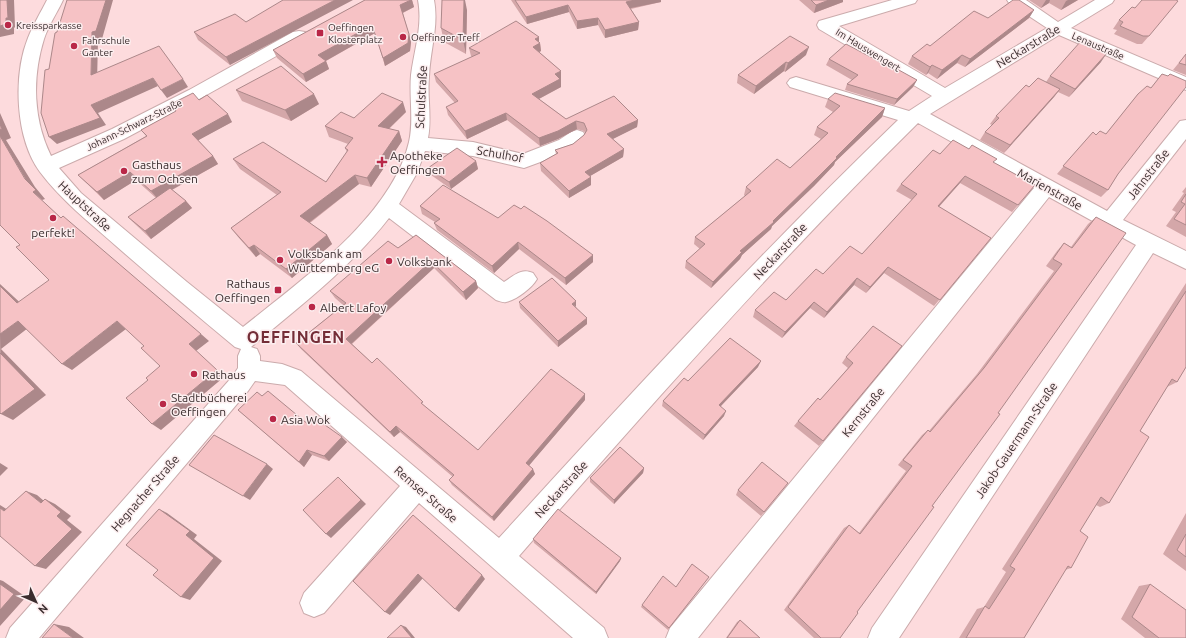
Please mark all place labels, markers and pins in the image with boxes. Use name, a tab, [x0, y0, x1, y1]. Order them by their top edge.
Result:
marker: Kreissparkasse	[3, 20, 13, 30]
place label: Kreissparkasse	[16, 20, 82, 31]
place label: Oeffingen Klosterplatz	[328, 22, 383, 45]
marker: Oeffingen Klosterplatz	[315, 28, 325, 38]
marker: Oeffinger Treff	[398, 32, 408, 42]
place label: Oeffinger Treff	[411, 32, 480, 43]
place label: Fahrschule Ganter	[82, 35, 130, 58]
marker: Fahrschule Ganter	[69, 41, 79, 51]
place label: Apotheke Oeffingen	[390, 149, 445, 176]
marker: Apotheke Oeffingen	[377, 157, 387, 167]
place label: Gasthaus zum Ochsen	[132, 158, 198, 185]
marker: Gasthaus zum Ochsen	[119, 166, 129, 176]
marker: perfekt!	[48, 213, 58, 223]
place label: perfekt!	[31, 226, 75, 239]
place label: Volksbank am Württemberg eG	[288, 247, 379, 274]
marker: Volksbank am Württemberg eG	[275, 255, 285, 265]
place label: Volksbank	[397, 255, 452, 268]
marker: Volksbank	[384, 256, 394, 266]
place label: Rathaus Oeffingen	[215, 277, 270, 304]
marker: Rathaus Oeffingen	[273, 285, 283, 295]
place label: Albert Lafoy	[320, 301, 386, 314]
marker: Albert Lafoy	[307, 302, 317, 312]
place label: Rathaus	[202, 368, 245, 381]
marker: Rathaus	[189, 369, 199, 379]
place label: Stadtbücherei Oeffingen	[171, 391, 247, 418]
marker: Stadtbücherei Oeffingen	[158, 399, 168, 409]
place label: Asia Wok	[281, 413, 330, 426]
marker: Asia Wok	[268, 414, 278, 424]

